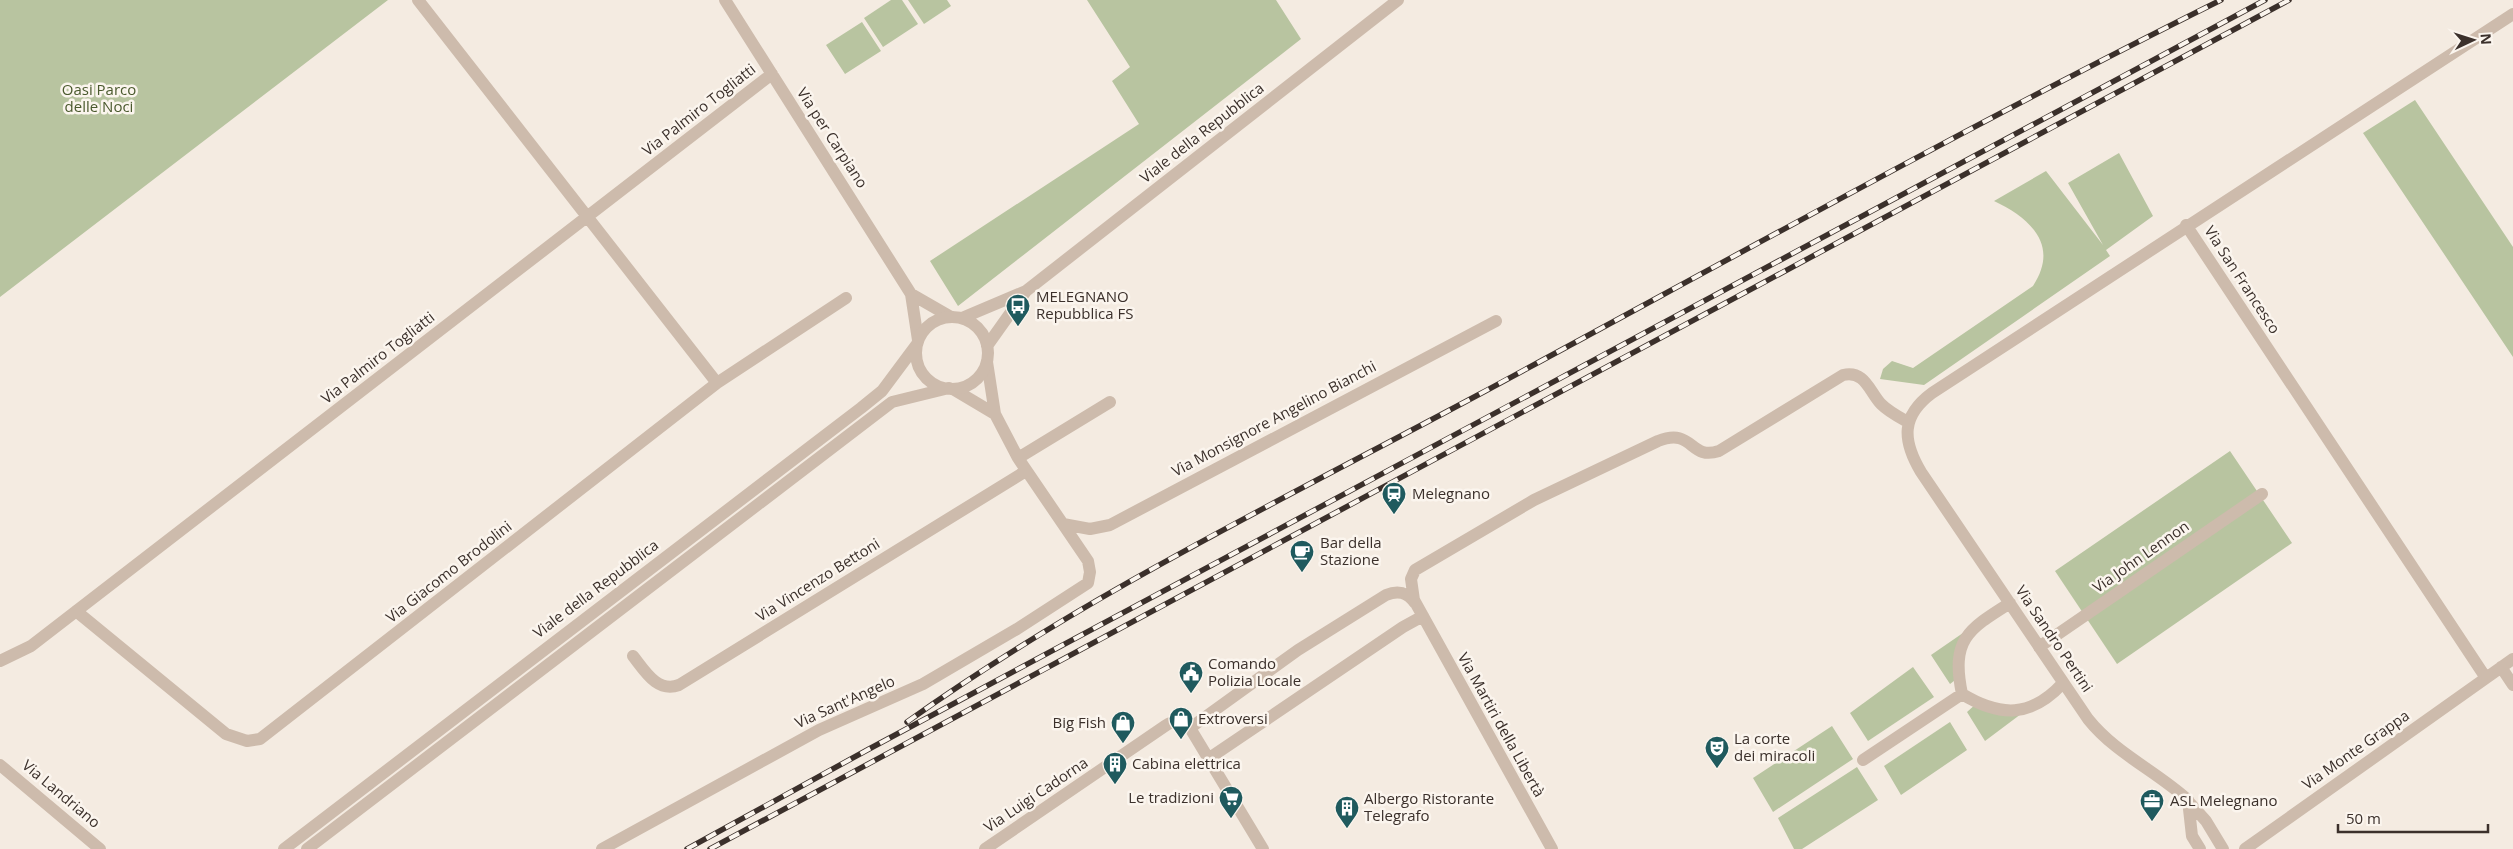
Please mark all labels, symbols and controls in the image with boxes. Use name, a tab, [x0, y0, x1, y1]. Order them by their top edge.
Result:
north arrow	[2448, 15, 2498, 65]
text: N	[2477, 33, 2496, 45]
street label: Via Palmiro Togliatti	[638, 59, 759, 160]
street label: Viale della Repubblica	[1135, 78, 1267, 187]
park label: Oasi Parco delle Noci	[62, 79, 136, 116]
street label: Via per Carpiano	[793, 83, 873, 192]
street label: Via San Francesco	[2200, 222, 2285, 337]
place label: MELEGNANO Repubblica FS	[1036, 286, 1133, 323]
bus stop icon: MELEGNANO Repubblica FS	[1005, 293, 1031, 327]
street label: Via Palmiro Togliatti	[317, 307, 438, 408]
street label: Via Monsignore Angelino Bianchi	[1168, 356, 1379, 481]
station icon: Melegnano	[1381, 481, 1407, 515]
place label: Melegnano	[1412, 483, 1490, 503]
street label: Via Giacomo Brodolini	[381, 516, 515, 627]
street label: Via John Lennon	[2088, 516, 2193, 597]
place label: Bar della Stazione	[1320, 532, 1382, 569]
street label: Via Vincenzo Bettoni	[752, 533, 883, 625]
street label: Viale della Repubblica	[529, 534, 662, 642]
cafe icon: Bar della Stazione	[1289, 539, 1315, 573]
street label: Via Sandro Pertini	[2012, 581, 2098, 696]
street label: Via Martiri della Libertà	[1454, 649, 1550, 800]
place label: Comando Polizia Locale	[1208, 653, 1301, 690]
public building icon: Comando Polizia Locale	[1178, 660, 1204, 694]
street label: Via Sant'Angelo	[791, 670, 898, 732]
street label: Via Monte Grappa	[2298, 705, 2413, 794]
shop icon: Extroversi	[1168, 706, 1194, 740]
place label: Extroversi	[1198, 708, 1268, 728]
shop icon: Big Fish	[1110, 710, 1136, 744]
place label: Big Fish	[1053, 712, 1106, 732]
place label: La corte dei miracoli	[1734, 728, 1815, 765]
theatre icon: La corte dei miracoli	[1704, 735, 1730, 769]
building icon: Cabina elettrica	[1102, 751, 1128, 785]
street label: Via Luigi Cadorna	[980, 752, 1091, 836]
place label: Cabina elettrica	[1132, 753, 1241, 773]
street label: Via Landriano	[18, 755, 105, 832]
supermarket icon: Le tradizioni	[1218, 785, 1244, 819]
place label: Le tradizioni	[1128, 787, 1214, 807]
place label: Albergo Ristorante Telegrafo	[1364, 788, 1494, 825]
office icon: ASL Melegnano	[2139, 788, 2165, 822]
place label: ASL Melegnano	[2170, 790, 2277, 810]
building icon: Albergo Ristorante Telegrafo	[1334, 795, 1360, 829]
scale bar	[2338, 802, 2488, 834]
text: 50 m	[2346, 808, 2381, 828]

